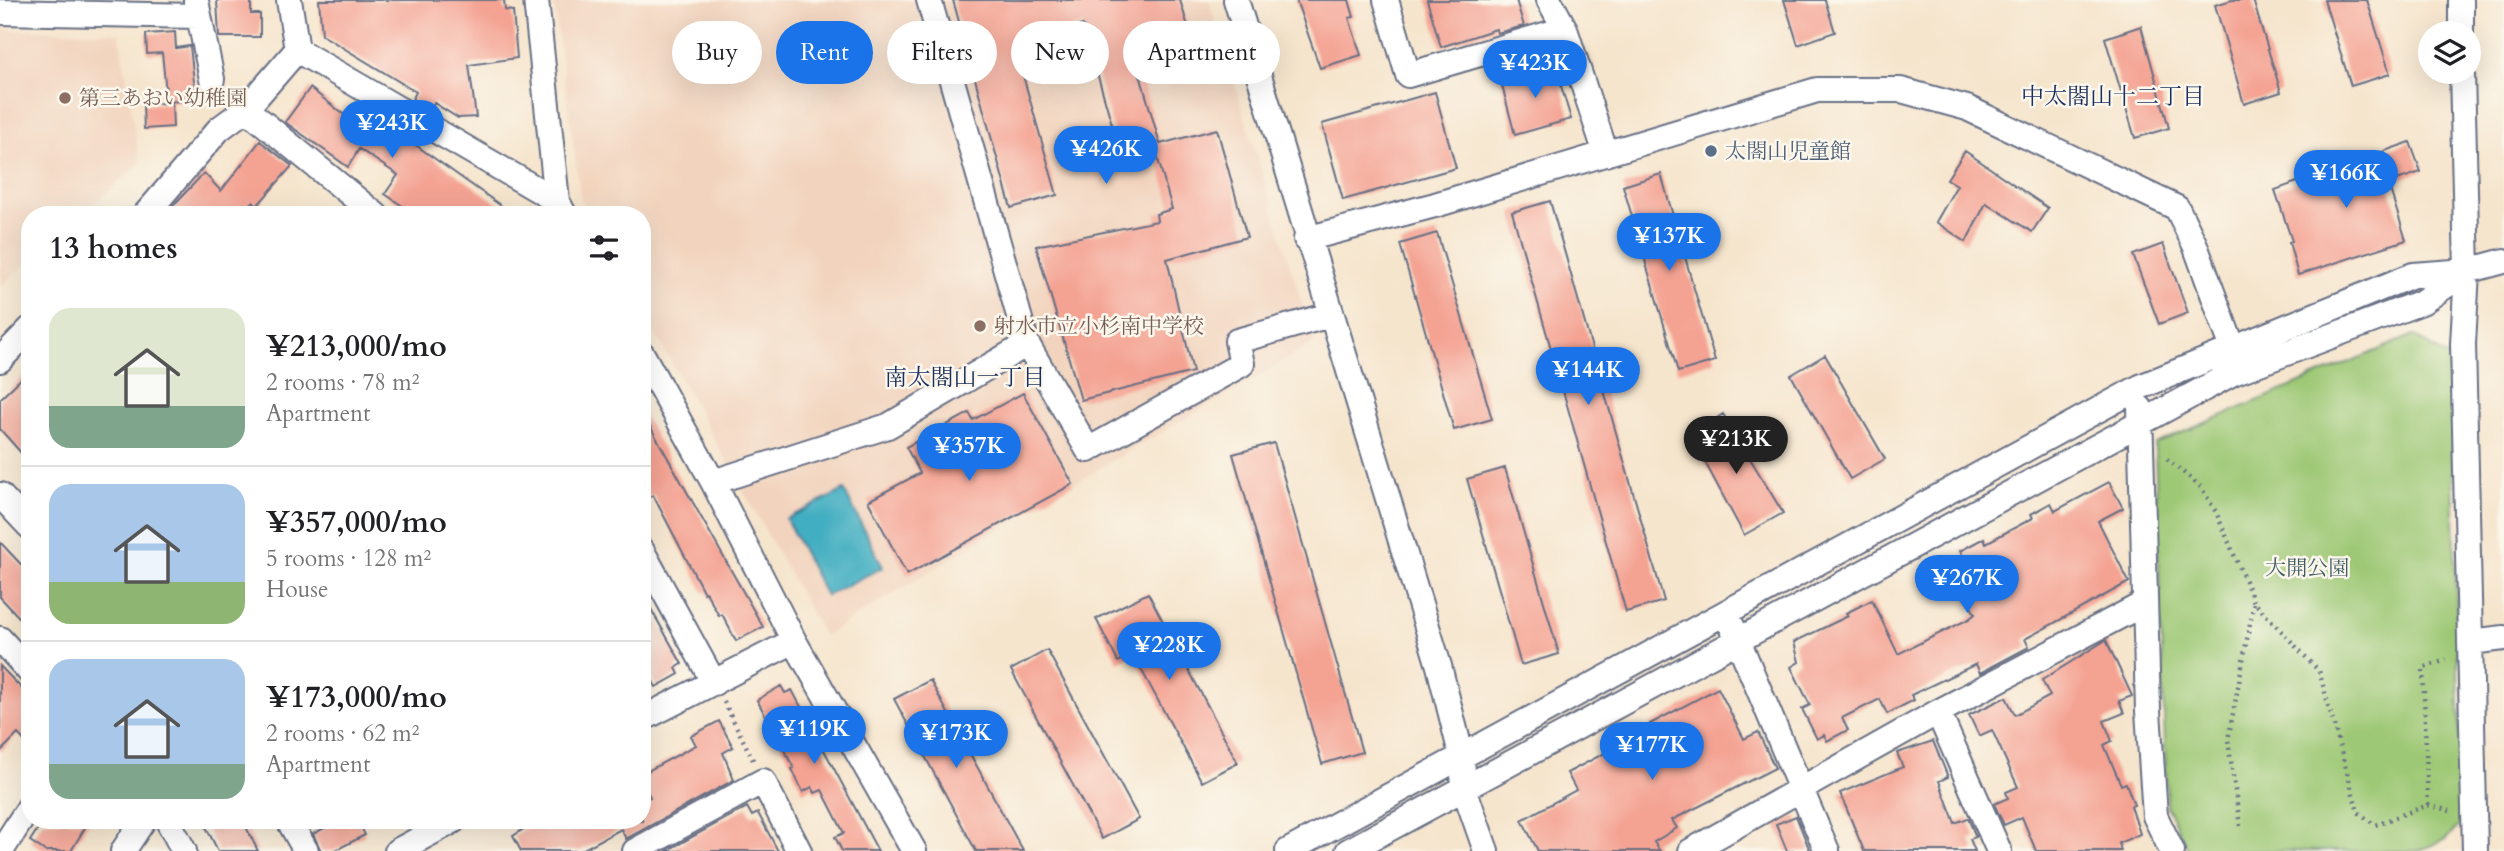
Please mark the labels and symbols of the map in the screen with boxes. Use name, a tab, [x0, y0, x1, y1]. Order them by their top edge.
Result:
pin: ¥423K	[1486, 41, 1584, 100]
district label: 中太閤山十二丁目	[2021, 81, 2205, 112]
place label: 第三あおい幼稚園	[79, 84, 247, 113]
marker: 第三あおい幼稚園	[57, 90, 73, 106]
pin: ¥243K	[343, 100, 441, 160]
pin: ¥426K	[1057, 127, 1155, 186]
place label: 太閤山児童館	[1725, 137, 1851, 166]
marker: 太閤山児童館	[1703, 143, 1719, 159]
pin: ¥166K	[2297, 150, 2395, 210]
pin: ¥137K	[1620, 214, 1718, 273]
place label: 射水市立小杉南中学校	[994, 312, 1204, 341]
marker: 射水市立小杉南中学校	[972, 318, 988, 334]
pin: ¥144K	[1539, 348, 1637, 407]
district label: 南太閤山一丁目	[885, 362, 1046, 393]
pin: ¥213K	[1687, 416, 1785, 476]
pin: ¥357K	[920, 424, 1018, 483]
park label: 大開公園	[2265, 554, 2349, 583]
pin: ¥267K	[1918, 556, 2016, 615]
pin: ¥228K	[1120, 622, 1218, 682]
pin: ¥119K	[765, 706, 863, 766]
pin: ¥173K	[907, 710, 1005, 770]
pin: ¥177K	[1603, 722, 1701, 782]

